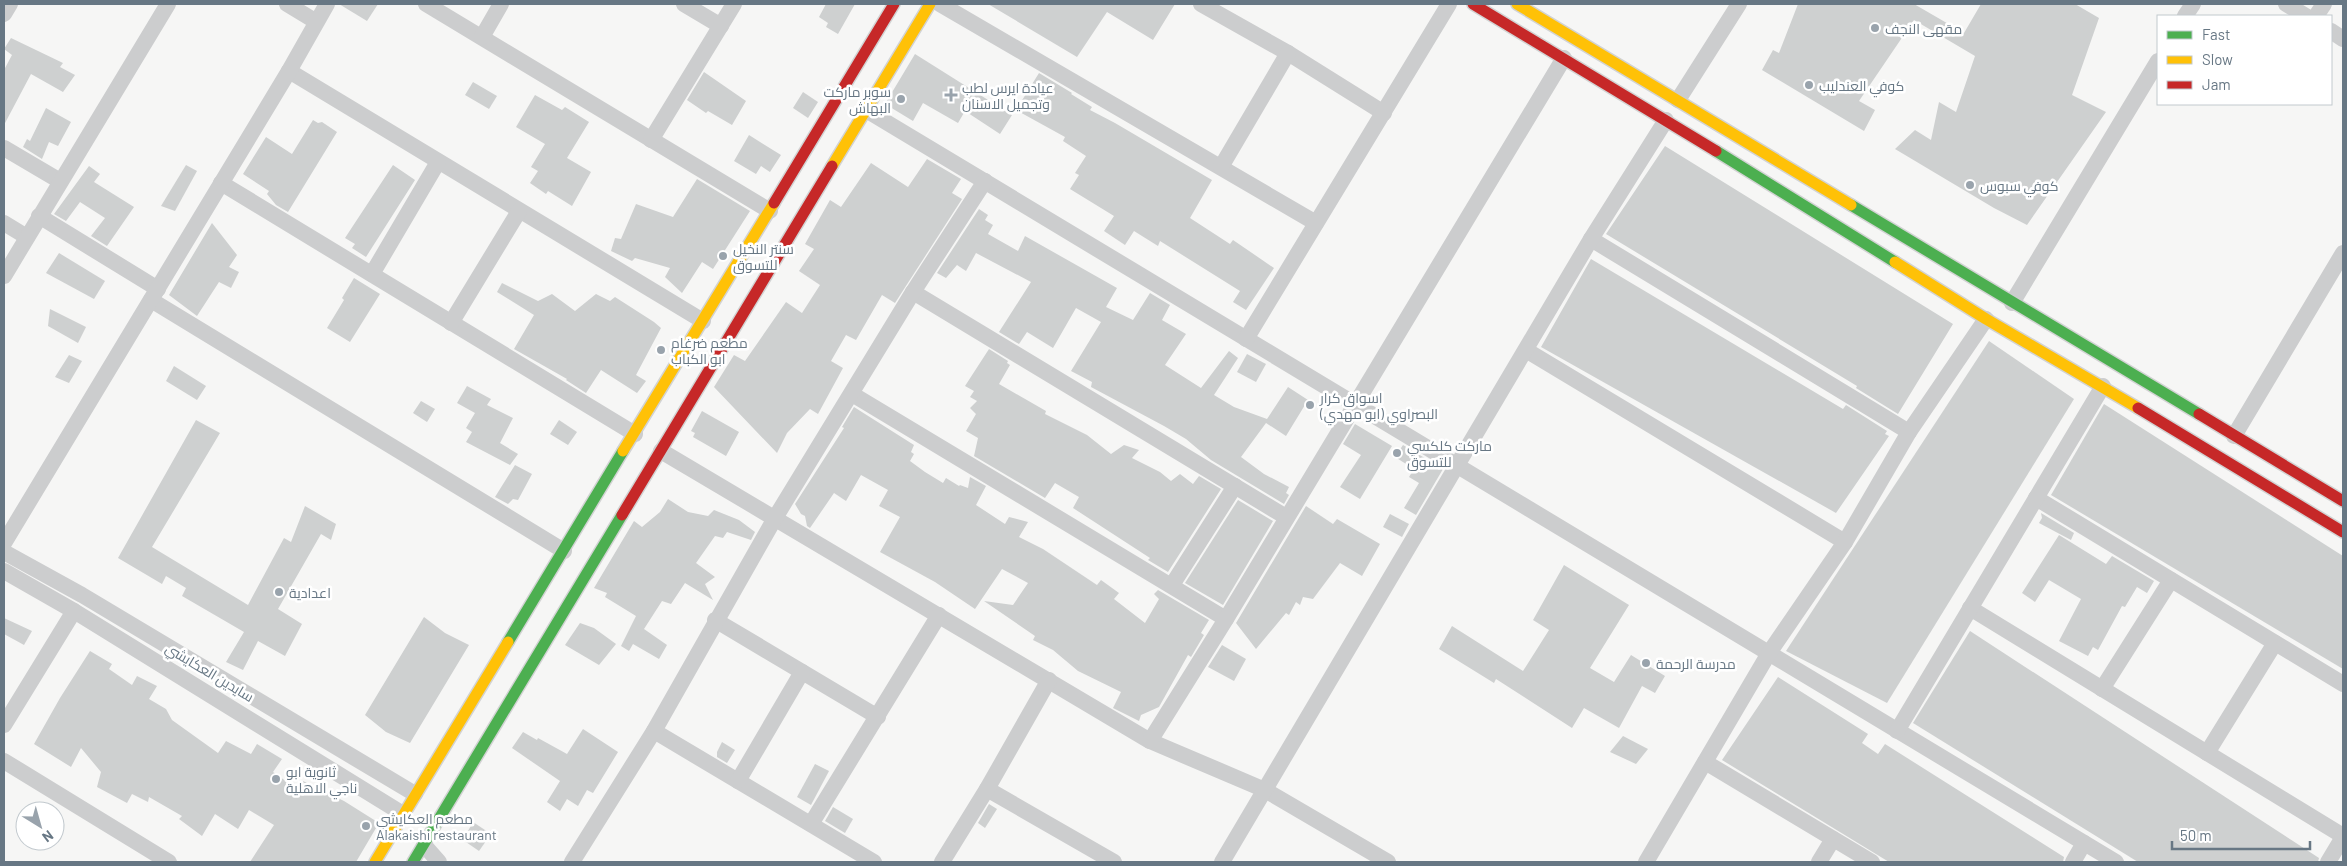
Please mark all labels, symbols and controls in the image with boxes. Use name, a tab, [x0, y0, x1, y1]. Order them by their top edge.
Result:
legend	[2157, 15, 2332, 105]
place label: مقهى النجف	[1885, 20, 1962, 37]
marker: مقهى النجف	[1869, 22, 1881, 34]
text: Fast	[2202, 25, 2230, 43]
text: Slow	[2202, 50, 2233, 68]
text: Jam	[2202, 75, 2231, 93]
place label: كوفي العندليب	[1819, 77, 1904, 98]
place label: عيادة ايرس لطب وتجميل الاسنان	[962, 79, 1054, 112]
marker: كوفي العندليب	[1803, 79, 1815, 91]
place label: سوبر ماركت البهاش	[824, 83, 891, 116]
marker: عيادة ايرس لطب وتجميل الاسنان	[944, 88, 958, 102]
marker: سوبر ماركت البهاش	[895, 93, 907, 105]
place label: كوفي سبوس	[1980, 177, 2058, 198]
marker: كوفي سبوس	[1964, 179, 1976, 191]
place label: سنتر النخيل للتسوق	[733, 240, 794, 274]
marker: سنتر النخيل للتسوق	[717, 250, 729, 262]
place label: مطعم ضرغام ابو الكباب	[671, 334, 748, 367]
marker: مطعم ضرغام ابو الكباب	[655, 344, 667, 356]
place label: اسواق كرار البصراوي (ابو مهدي)	[1319, 389, 1438, 426]
marker: اسواق كرار البصراوي (ابو مهدي)	[1304, 399, 1316, 411]
place label: ماركت كلكسي للتسوق	[1407, 437, 1492, 471]
marker: ماركت كلكسي للتسوق	[1391, 447, 1403, 459]
place label: اعدادية	[289, 584, 331, 601]
marker: اعدادية	[273, 586, 285, 598]
street label: سايدين العكايشي	[161, 639, 257, 708]
place label: مدرسة الرحمة	[1656, 655, 1736, 672]
marker: مدرسة الرحمة	[1640, 657, 1652, 669]
place label: ثانوية ابو ناجي الاهلية	[286, 763, 357, 800]
marker: ثانوية ابو ناجي الاهلية	[270, 773, 282, 785]
north arrow	[15, 801, 65, 851]
place label: مطعم العكايشي Alakaishi restaurant	[376, 810, 497, 843]
scale bar	[2172, 818, 2310, 850]
marker: مطعم العكايشي Alakaishi restaurant	[360, 820, 372, 832]
text: 50 m	[2180, 826, 2212, 844]
text: N	[39, 827, 57, 846]

